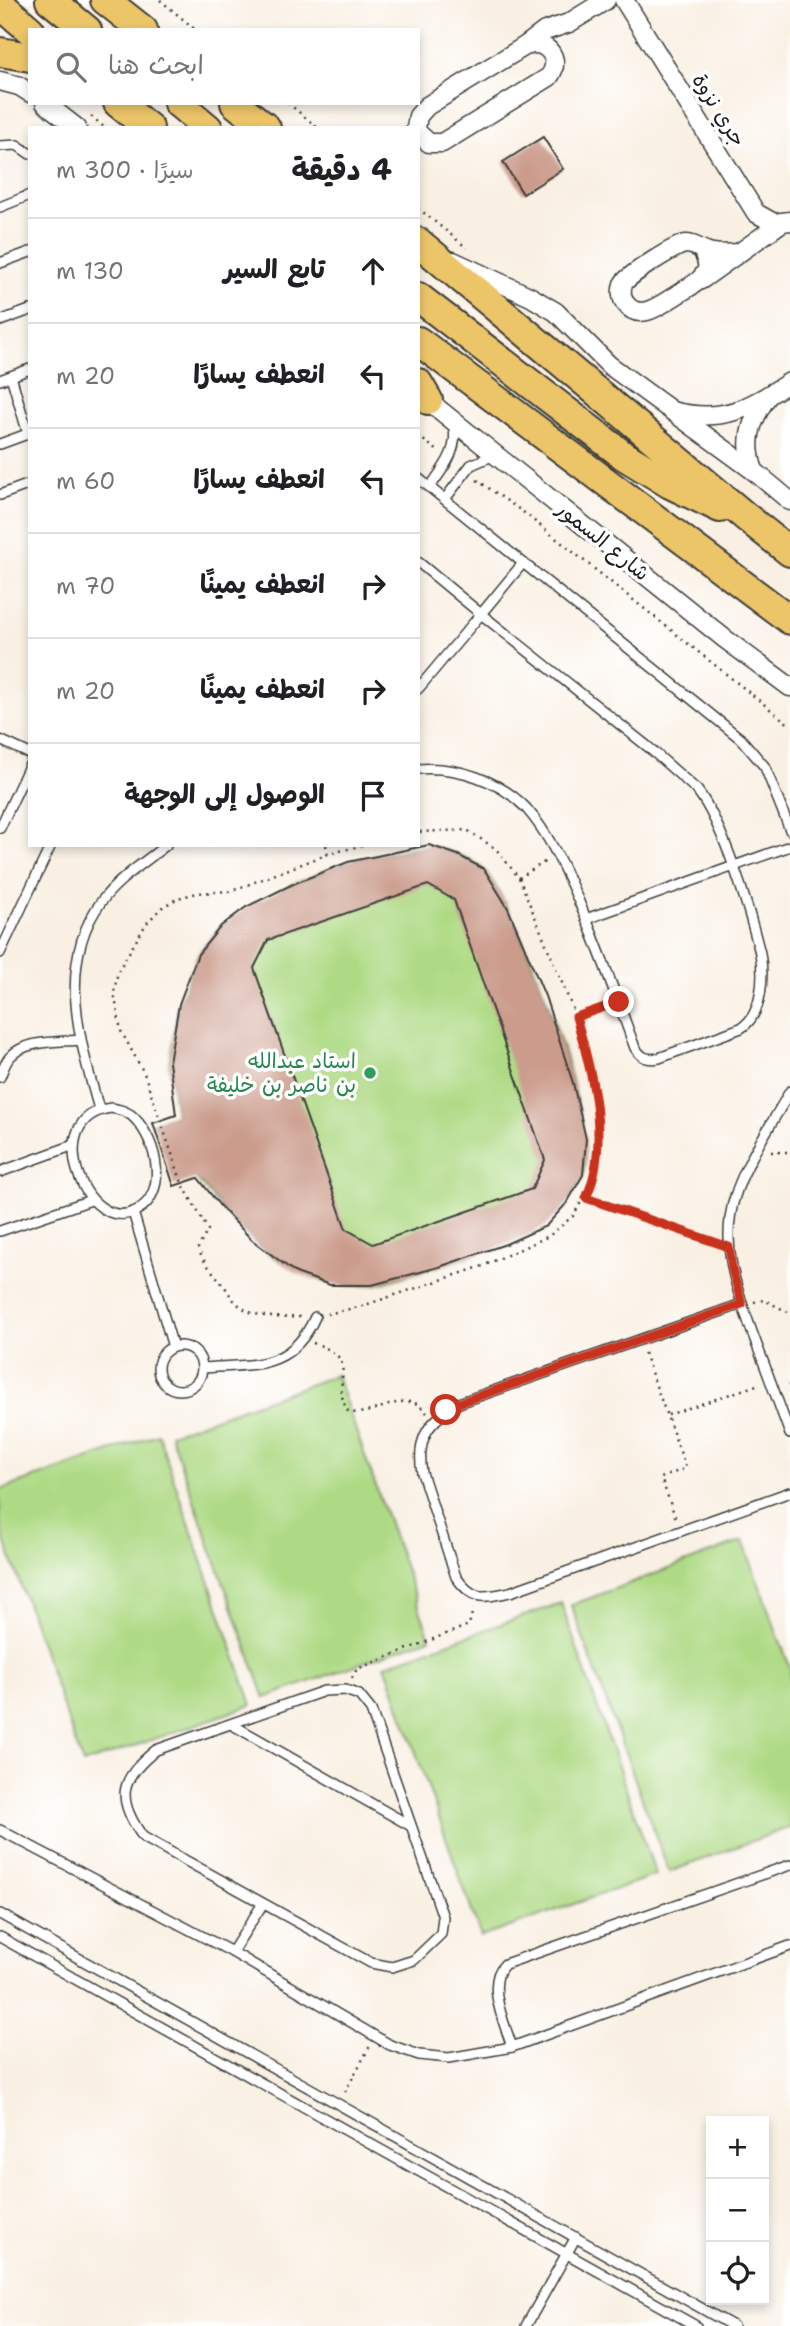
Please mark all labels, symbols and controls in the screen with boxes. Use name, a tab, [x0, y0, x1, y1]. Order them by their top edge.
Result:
search box	[28, 28, 420, 105]
text: ابحث هنا	[108, 47, 204, 82]
icon: search	[52, 48, 90, 86]
street label: جري نزوة	[685, 68, 752, 152]
text: 4 دقيقة	[291, 149, 392, 190]
text: سيرًا · 300 m	[56, 155, 194, 185]
text: تابع السير	[223, 251, 325, 286]
icon: ahead	[354, 252, 392, 290]
text: 130 m	[56, 256, 124, 286]
text: انعطف يسارًا	[193, 356, 325, 391]
icon: left	[354, 357, 392, 395]
text: 20 m	[56, 361, 115, 391]
text: انعطف يسارًا	[193, 461, 325, 496]
icon: left	[354, 462, 392, 500]
text: 60 m	[56, 466, 115, 496]
street label: شارع السمور	[549, 494, 655, 588]
text: انعطف يمينًا	[200, 566, 325, 601]
icon: right	[354, 567, 392, 605]
text: 70 m	[56, 571, 115, 601]
text: انعطف يمينًا	[200, 671, 325, 706]
icon: right	[354, 672, 392, 710]
text: 20 m	[56, 676, 115, 706]
text: الوصول إلى الوجهة	[124, 776, 325, 811]
icon: arrive	[354, 777, 392, 815]
route end	[603, 986, 634, 1017]
place label: استاد عبدالله بن ناصر بن خليفة	[207, 1047, 356, 1099]
marker: استاد عبدالله بن ناصر بن خليفة	[362, 1065, 378, 1081]
route start	[430, 1394, 461, 1425]
map controls	[706, 2116, 769, 2305]
button: +	[706, 2116, 769, 2179]
button: −	[706, 2179, 769, 2242]
button: locate	[706, 2242, 769, 2305]

